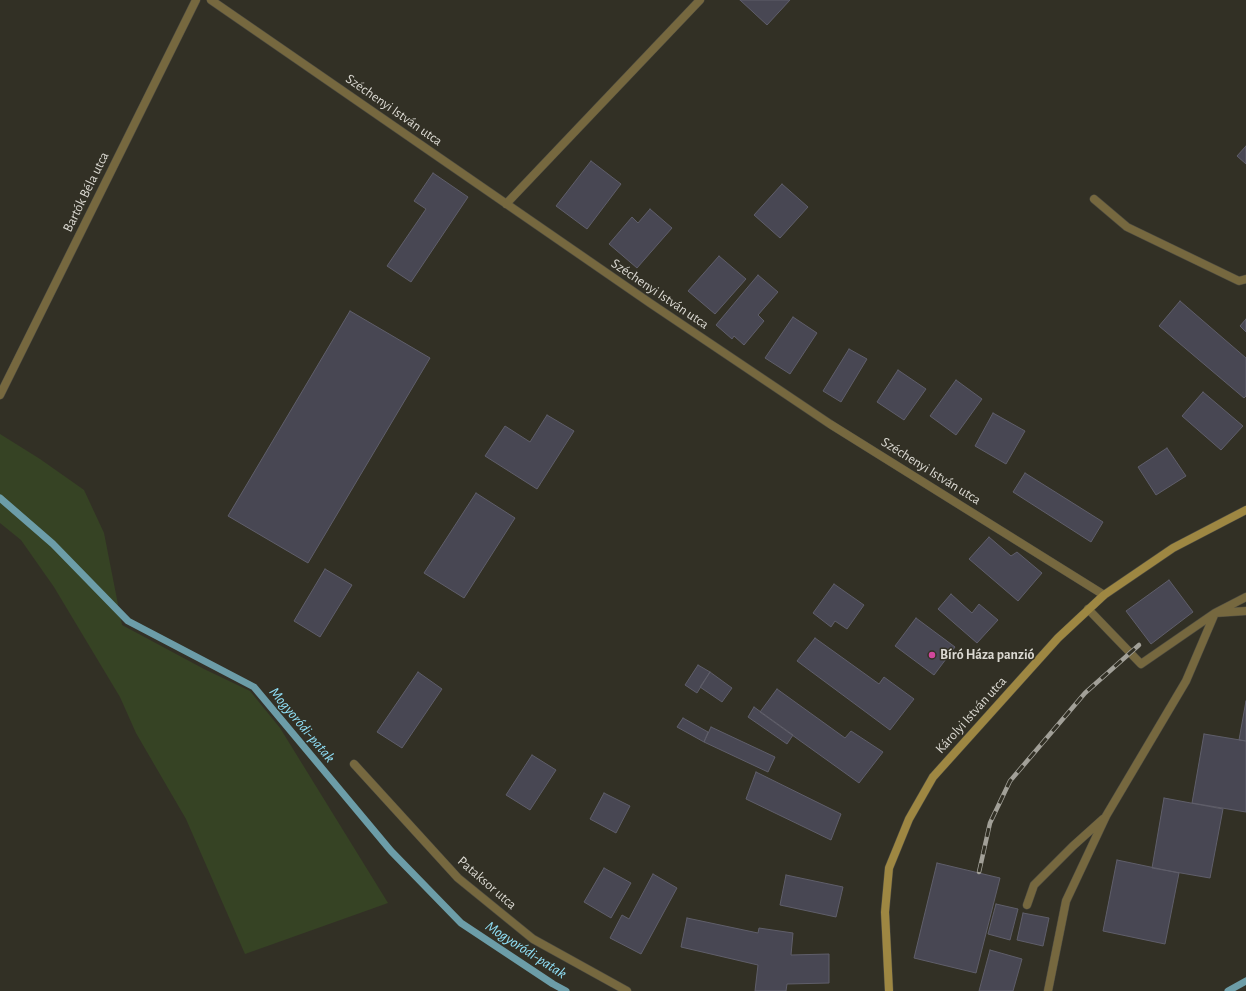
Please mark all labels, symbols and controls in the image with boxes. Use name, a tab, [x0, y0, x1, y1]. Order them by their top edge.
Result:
street label: Széchenyi István utca	[342, 70, 446, 150]
street label: Bartók Béla utca	[59, 149, 113, 235]
street label: Széchenyi István utca	[608, 255, 712, 333]
street label: Széchenyi István utca	[878, 434, 984, 508]
place label: Bíró Háza panzió	[940, 647, 1035, 663]
marker: Bíró Háza panzió	[927, 650, 937, 660]
street label: Károlyi István utca	[932, 673, 1010, 757]
water label: Mogyoródi-patak	[265, 684, 339, 766]
street label: Pataksor utca	[454, 853, 520, 913]
water label: Mogyoródi-patak	[482, 917, 570, 983]

